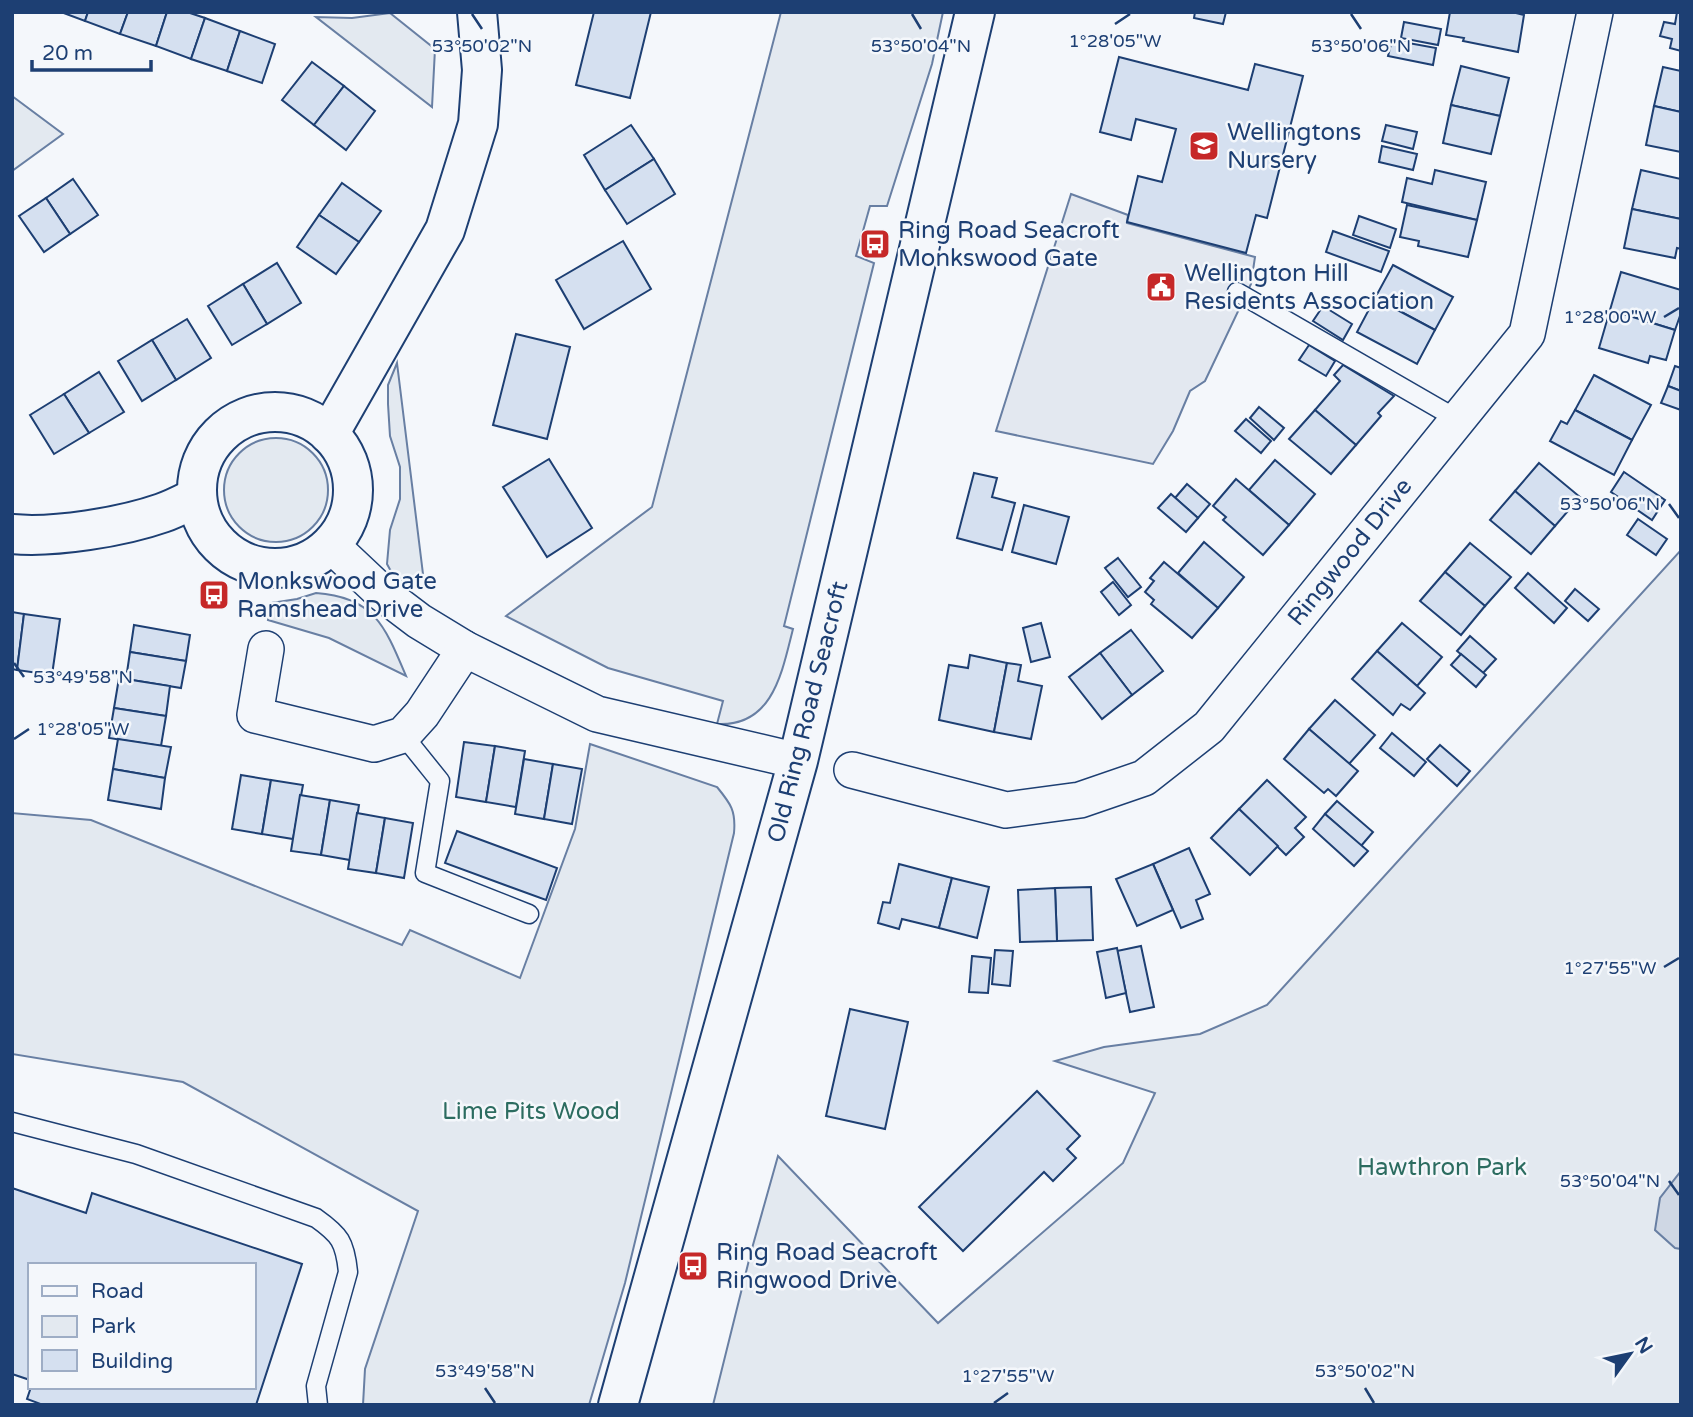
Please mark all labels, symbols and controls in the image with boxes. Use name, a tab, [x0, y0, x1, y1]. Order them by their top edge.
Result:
scale bar	[32, 28, 150, 72]
text: 1°28'05"W	[1069, 30, 1161, 52]
text: 53°50'02"N	[432, 35, 532, 57]
text: 53°50'04"N	[871, 35, 971, 57]
text: 53°50'06"N	[1311, 35, 1411, 57]
text: 20 m	[42, 41, 93, 66]
place label: Wellingtons Nursery	[1227, 118, 1361, 175]
school or university icon: Wellingtons Nursery	[1187, 129, 1221, 163]
place label: Ring Road Seacroft Monkswood Gate	[898, 216, 1120, 273]
bus stop icon: Ring Road Seacroft Monkswood Gate	[858, 227, 892, 261]
place label: Wellington Hill Residents Association	[1184, 259, 1434, 316]
public building icon: Wellington Hill Residents Association	[1144, 270, 1178, 304]
text: 1°28'00"W	[1564, 306, 1656, 328]
street label: Ringwood Drive	[1282, 472, 1418, 632]
text: 53°50'06"N	[1560, 493, 1660, 515]
place label: Monkswood Gate Ramshead Drive	[237, 567, 437, 624]
bus stop icon: Monkswood Gate Ramshead Drive	[197, 578, 231, 612]
street label: Old Ring Road Seacroft	[761, 578, 855, 846]
text: 53°49'58"N	[33, 666, 133, 688]
text: 1°28'05"W	[37, 718, 129, 740]
text: 1°27'55"W	[1564, 957, 1656, 979]
park label: Lime Pits Wood	[442, 1097, 620, 1126]
park label: Hawthron Park	[1357, 1153, 1527, 1182]
text: 53°50'04"N	[1560, 1170, 1660, 1192]
place label: Ring Road Seacroft Ringwood Drive	[716, 1238, 938, 1295]
bus stop icon: Ring Road Seacroft Ringwood Drive	[676, 1249, 710, 1283]
legend	[28, 1263, 256, 1389]
text: Road	[91, 1279, 144, 1304]
text: Park	[91, 1314, 136, 1339]
north arrow	[1595, 1319, 1665, 1389]
text: N	[1630, 1333, 1657, 1358]
text: Building	[91, 1349, 173, 1374]
text: 53°49'58"N	[435, 1360, 535, 1382]
text: 53°50'02"N	[1315, 1360, 1415, 1382]
text: 1°27'55"W	[962, 1365, 1054, 1387]

